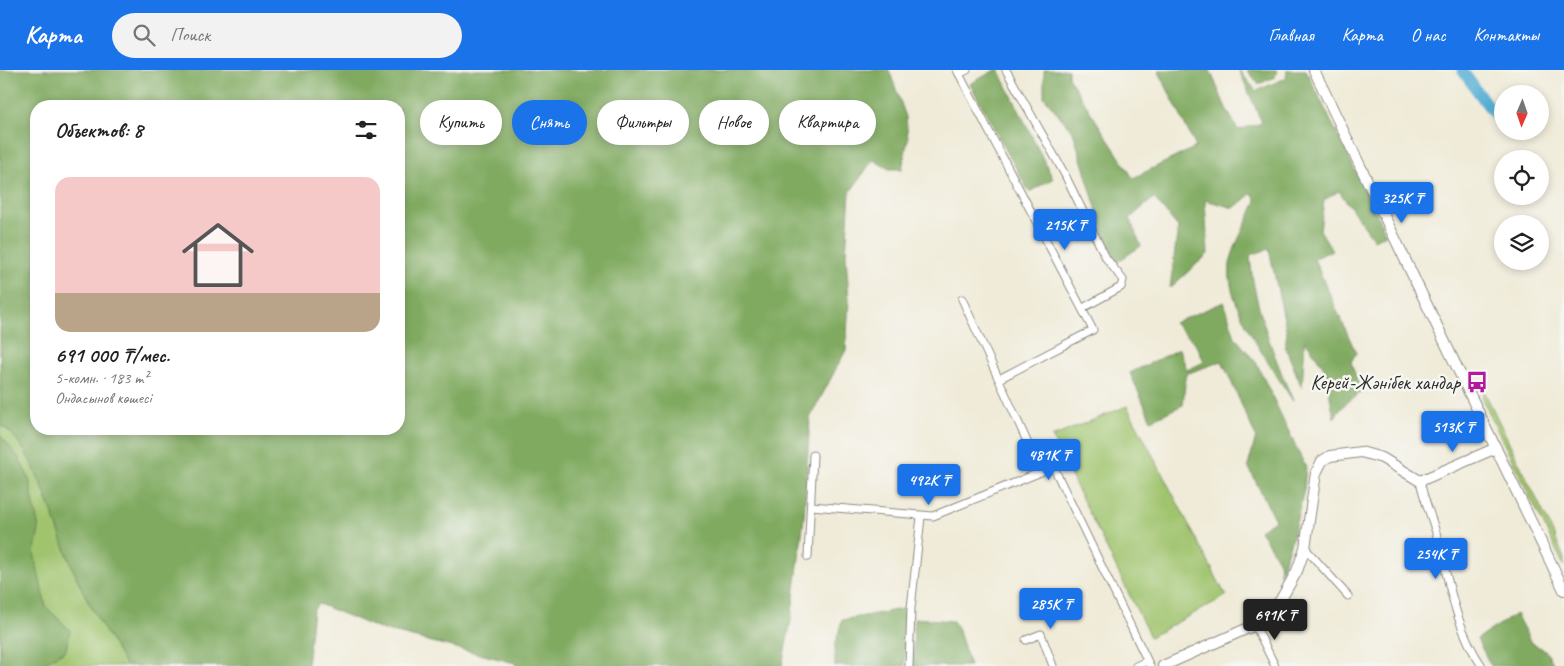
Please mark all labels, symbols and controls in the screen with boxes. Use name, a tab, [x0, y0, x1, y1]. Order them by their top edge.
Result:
search box	[112, 13, 462, 58]
text: Карта	[25, 20, 82, 50]
icon: search	[130, 21, 158, 49]
text: Поиск	[170, 23, 210, 47]
text: Главная	[1269, 24, 1314, 46]
text: Карта	[1342, 24, 1383, 46]
text: О нас	[1411, 24, 1446, 46]
text: Контакты	[1474, 24, 1539, 46]
north arrow	[1494, 85, 1549, 140]
map controls	[1494, 85, 1549, 270]
chip: Купить	[420, 100, 502, 145]
chip: Снять	[512, 100, 587, 145]
chip: Фильтры	[597, 100, 689, 145]
chip: Новое	[699, 100, 769, 145]
chip: Квартира	[779, 100, 876, 145]
icon: filters	[352, 116, 380, 144]
text: Объектов: 8	[55, 117, 143, 143]
button: locate	[1494, 150, 1549, 205]
pin: 325K ₸	[1361, 182, 1443, 224]
text: 325K ₸	[1381, 188, 1423, 208]
pin: 215K ₸	[1024, 208, 1106, 251]
icon: home	[173, 210, 263, 300]
text: 215K ₸	[1044, 215, 1086, 235]
button: layers	[1494, 215, 1549, 270]
text: 691 000 ₸/мес.	[55, 342, 170, 368]
text: 5-комн. · 183 m²	[55, 368, 148, 388]
bus stop icon: Керей-Жәнібек хандар	[1464, 369, 1490, 395]
place label: Керей-Жәнібек хандар	[1310, 370, 1461, 395]
text: Ондасынов көшесі	[55, 388, 151, 408]
pin: 513K ₸	[1412, 410, 1494, 453]
text: 513K ₸	[1432, 417, 1474, 437]
pin: 481K ₸	[1008, 438, 1090, 481]
text: 481K ₸	[1028, 445, 1070, 465]
pin: 492K ₸	[888, 464, 970, 506]
text: 492K ₸	[908, 470, 950, 490]
pin: 254K ₸	[1395, 538, 1477, 580]
text: 254K ₸	[1415, 544, 1457, 564]
pin: 285K ₸	[1010, 588, 1092, 630]
text: 285K ₸	[1030, 594, 1072, 614]
pin: 691K ₸	[1234, 598, 1316, 641]
text: 691K ₸	[1254, 605, 1296, 625]

